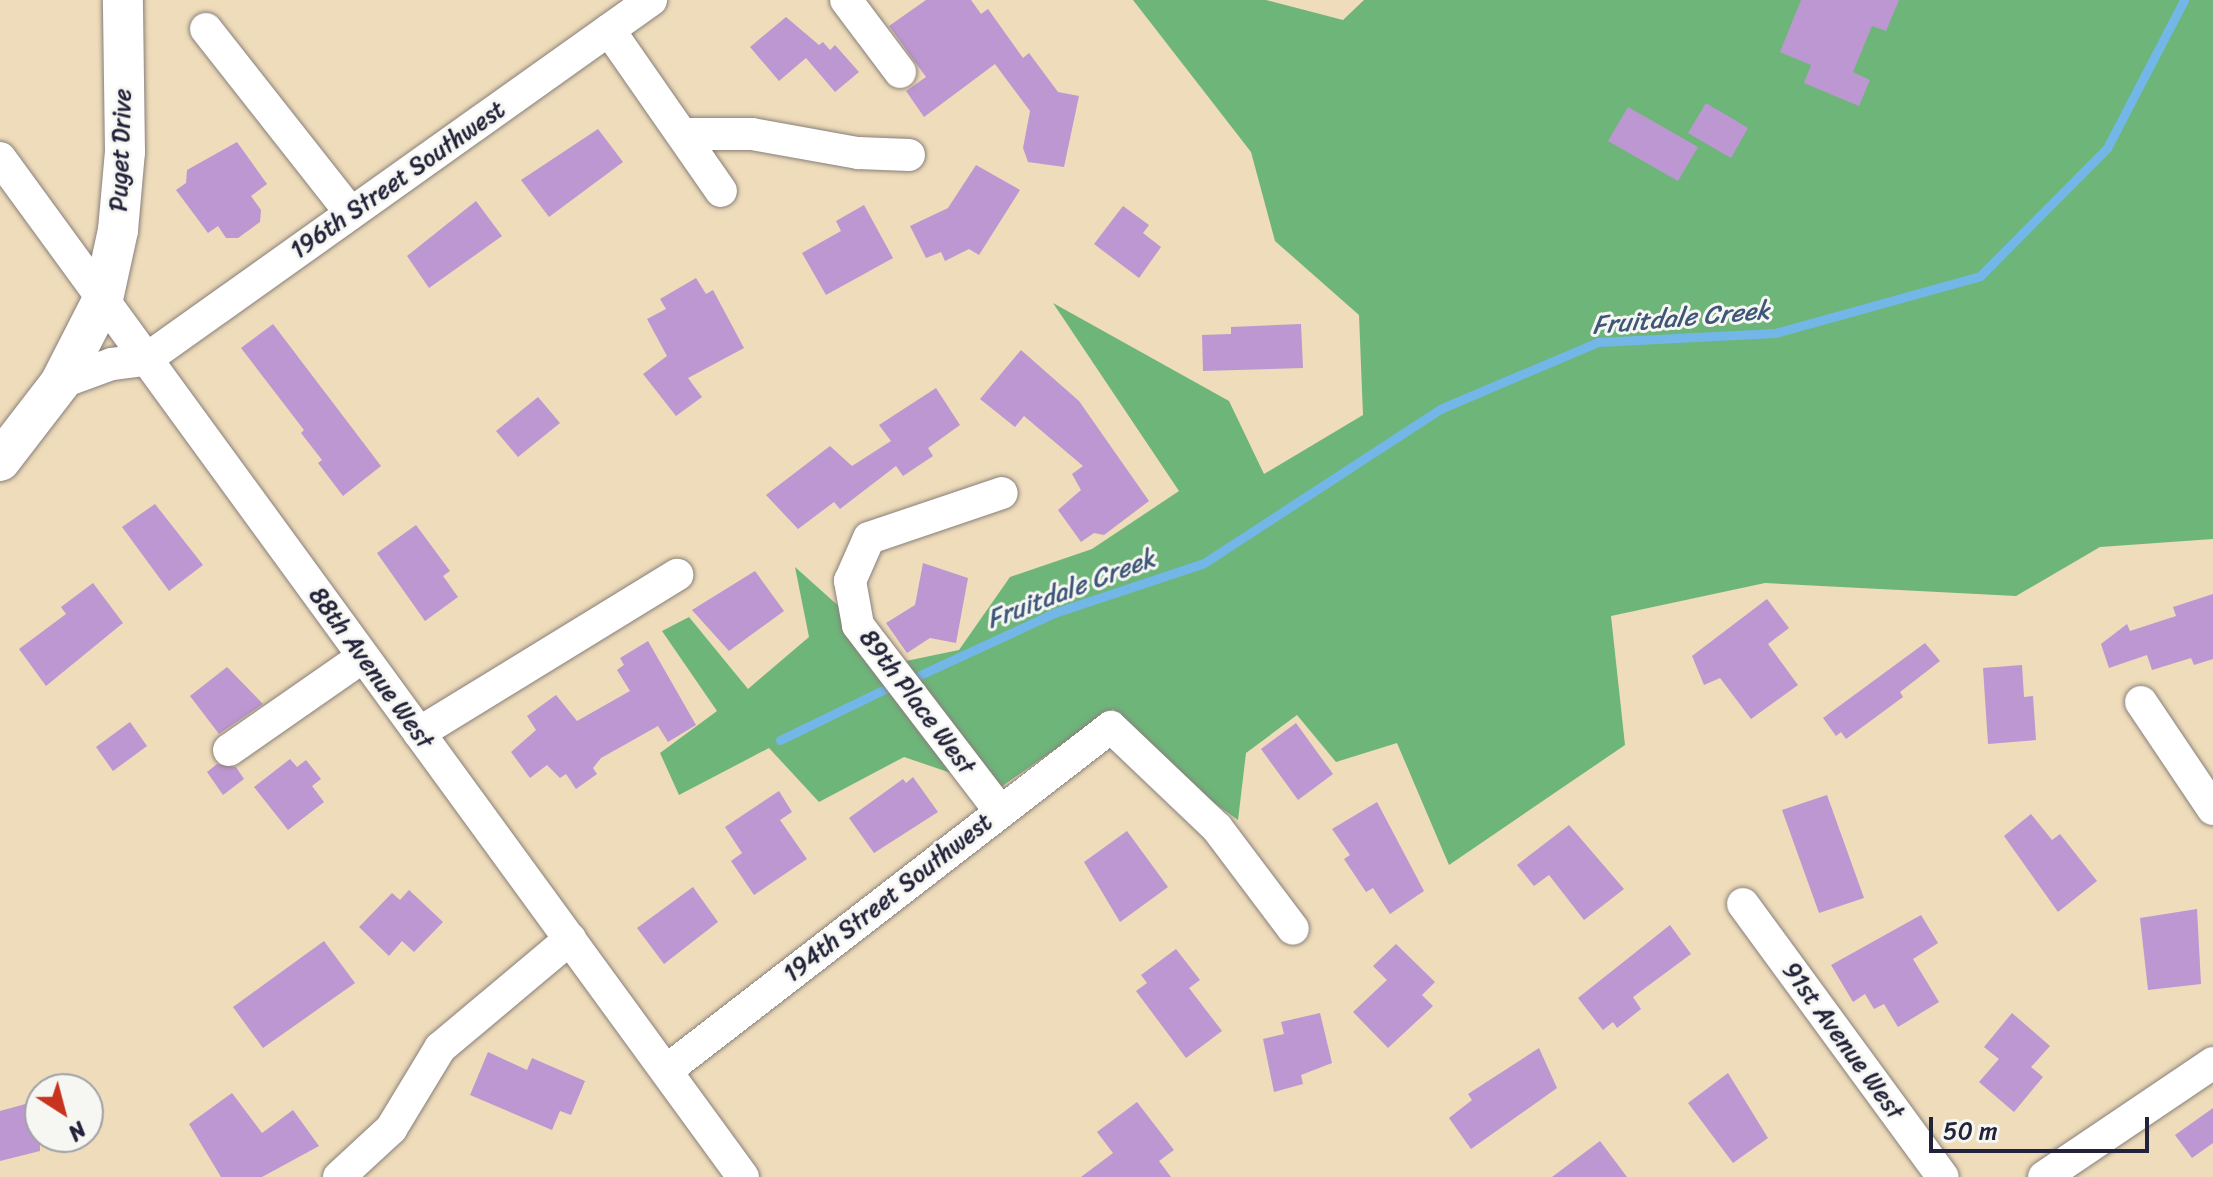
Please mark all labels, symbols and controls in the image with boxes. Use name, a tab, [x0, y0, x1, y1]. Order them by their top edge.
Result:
street label: Puget Drive	[104, 88, 138, 212]
street label: 196th Street Southwest	[285, 95, 511, 265]
water label: Fruitdale Creek	[1590, 295, 1772, 341]
water label: Fruitdale Creek	[982, 542, 1160, 636]
street label: 88th Avenue West	[302, 581, 440, 755]
street label: 89th Place West	[853, 623, 981, 781]
street label: 194th Street Southwest	[777, 807, 999, 989]
street label: 91st Avenue West	[1776, 956, 1910, 1126]
north arrow	[24, 1073, 104, 1153]
scale bar	[1933, 1101, 2153, 1151]
text: 50 m	[1943, 1110, 1998, 1152]
text: N	[60, 1111, 95, 1151]

